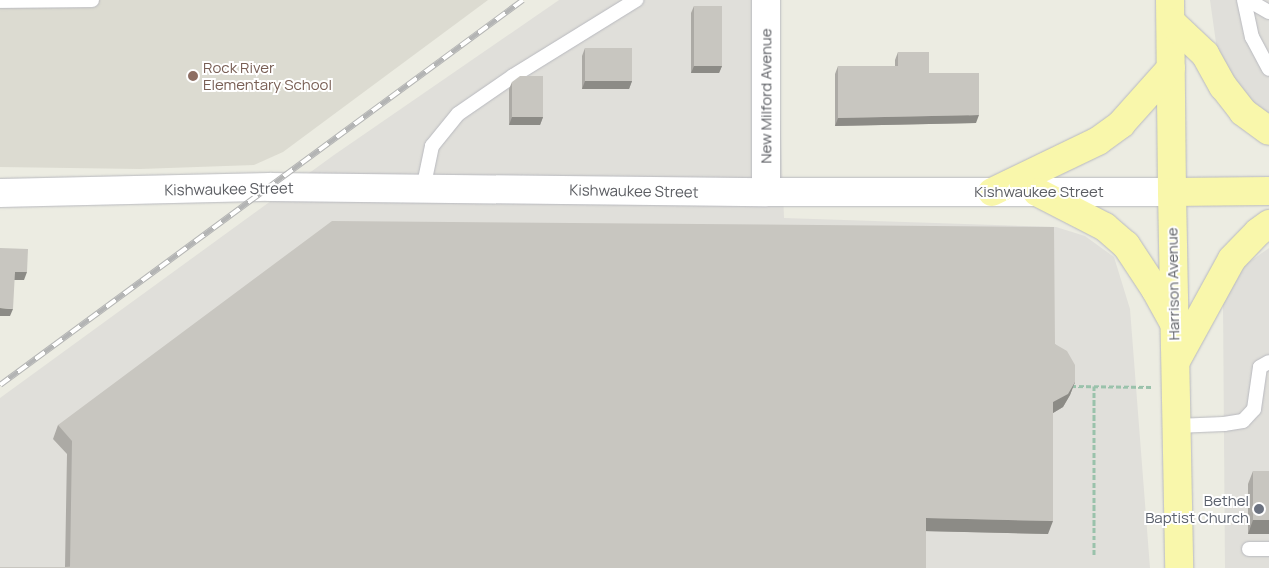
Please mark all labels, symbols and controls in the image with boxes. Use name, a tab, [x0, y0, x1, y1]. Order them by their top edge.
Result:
street label: New Milford Avenue	[757, 28, 775, 164]
place label: Rock River Elementary School	[203, 58, 332, 93]
marker: Rock River Elementary School	[187, 70, 199, 82]
street label: Kishwaukee Street	[164, 179, 294, 199]
street label: Kishwaukee Street	[569, 181, 699, 201]
street label: Kishwaukee Street	[974, 183, 1104, 201]
street label: Harrison Avenue	[1163, 227, 1183, 341]
place label: Bethel Baptist Church	[1145, 491, 1249, 526]
marker: Bethel Baptist Church	[1253, 503, 1265, 515]

